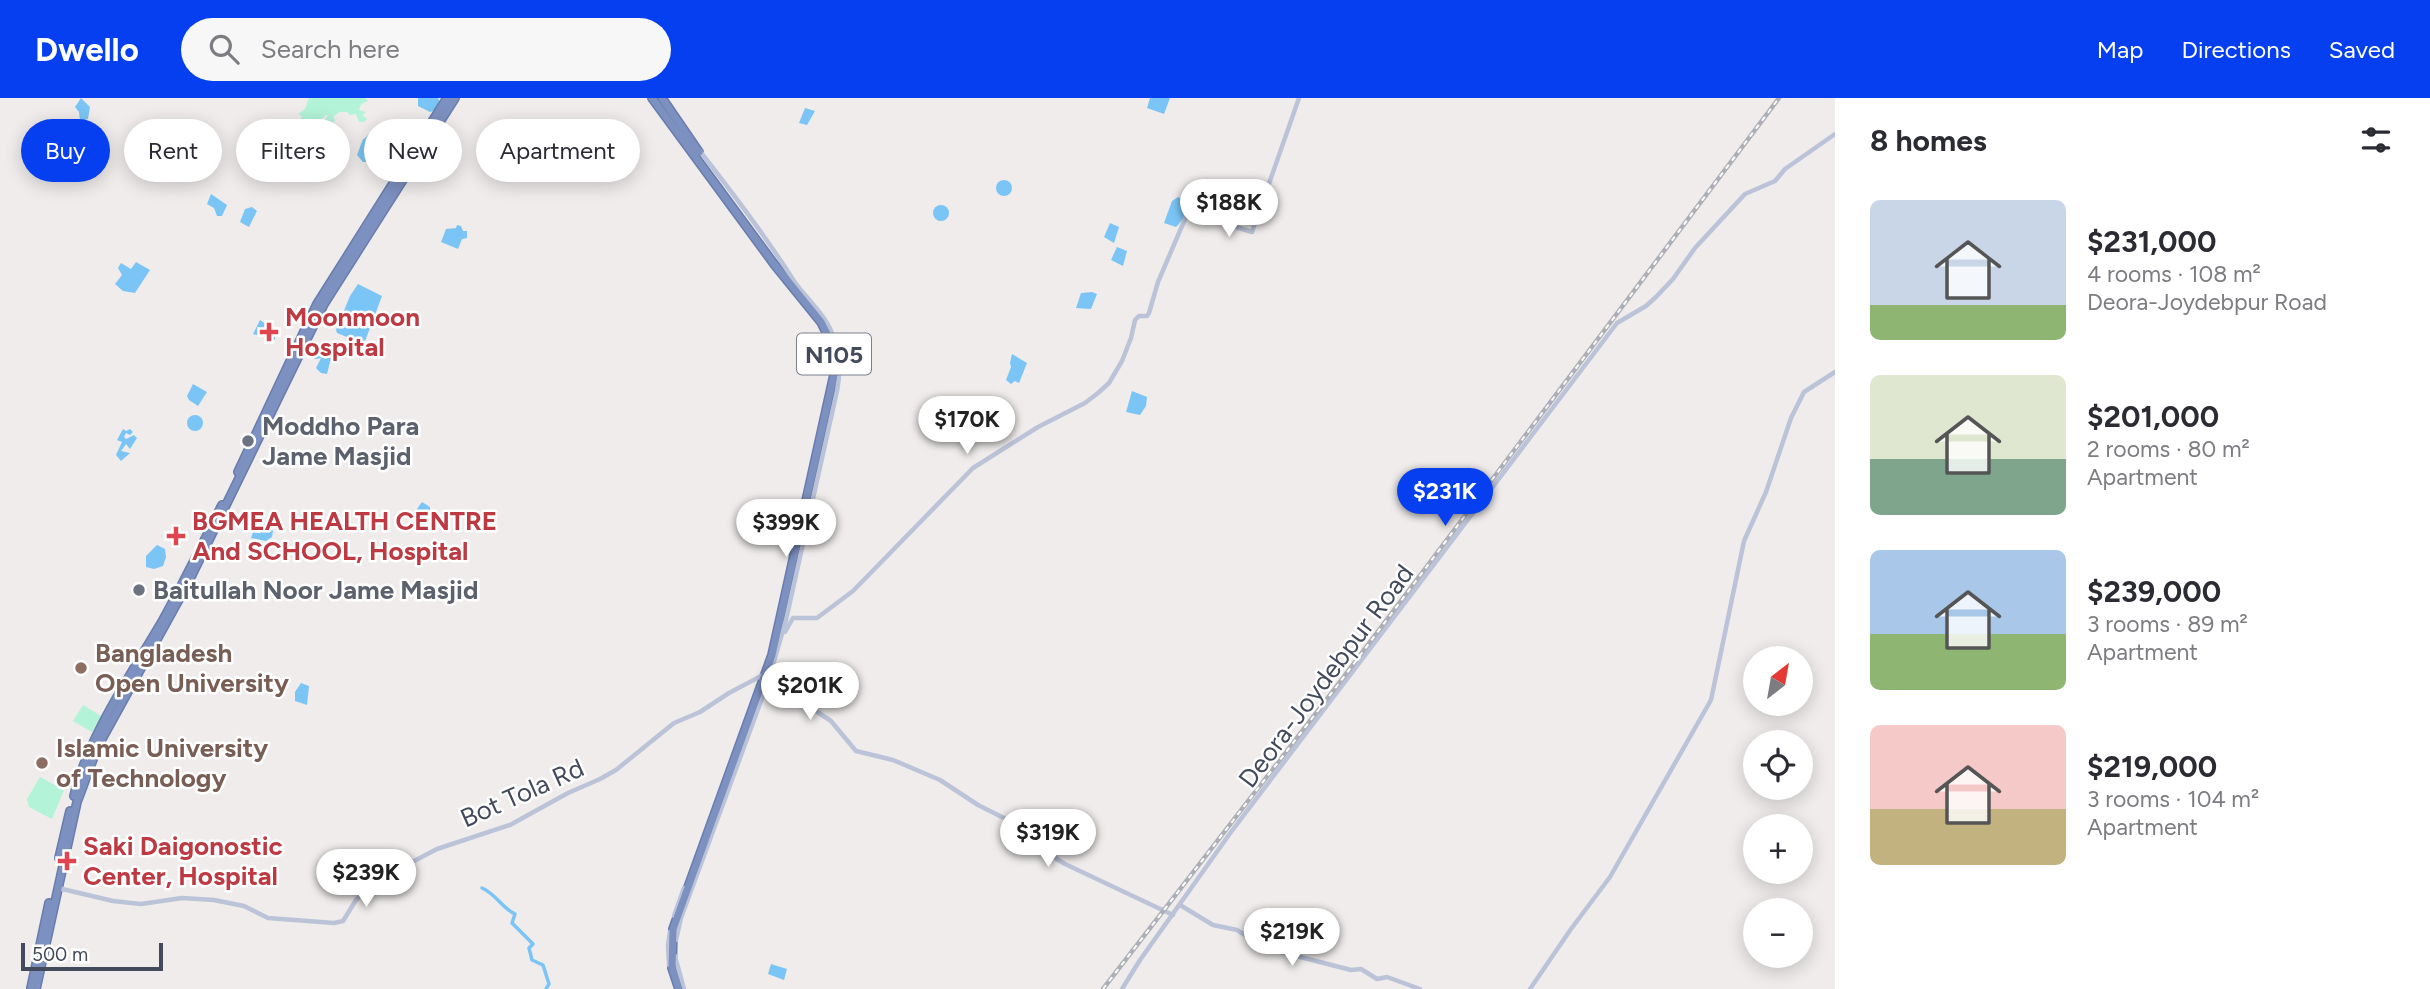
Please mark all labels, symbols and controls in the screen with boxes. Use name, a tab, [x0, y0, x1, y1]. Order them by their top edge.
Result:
search box	[181, 18, 671, 81]
text: Dwello	[35, 30, 139, 69]
icon: search	[205, 30, 243, 68]
text: Search here	[261, 33, 400, 65]
text: Map	[2097, 35, 2143, 64]
text: Directions	[2181, 35, 2291, 64]
text: Saved	[2329, 35, 2395, 64]
chip: Buy	[21, 119, 110, 182]
chip: Rent	[124, 119, 222, 182]
chip: Filters	[236, 119, 350, 182]
chip: New	[364, 119, 462, 182]
chip: Apartment	[476, 119, 640, 182]
icon: filters	[2357, 121, 2395, 159]
text: 8 homes	[1870, 122, 1987, 159]
pin: $188K	[1180, 180, 1278, 239]
text: $188K	[1196, 188, 1262, 216]
text: $231,000	[2087, 223, 2216, 260]
icon: home	[1926, 228, 2010, 312]
text: 4 rooms · 108 m²	[2087, 260, 2261, 288]
text: Deora-Joydebpur Road	[2087, 288, 2327, 316]
place label: Moonmoon Hospital	[285, 301, 420, 363]
marker: Moonmoon Hospital	[259, 322, 279, 342]
road number: N105	[797, 333, 871, 374]
pin: $170K	[918, 396, 1016, 456]
text: $201,000	[2087, 398, 2219, 435]
icon: home	[1926, 403, 2010, 487]
text: $170K	[934, 405, 1000, 433]
place label: Moddho Para Jame Masjid	[262, 410, 419, 472]
marker: Moddho Para Jame Masjid	[240, 433, 256, 449]
text: 2 rooms · 80 m²	[2087, 435, 2250, 463]
text: Apartment	[2087, 463, 2198, 491]
pin: $231K	[1396, 468, 1494, 528]
text: $231K	[1413, 477, 1477, 505]
pin: $399K	[737, 500, 835, 559]
place label: BGMEA HEALTH CENTRE And SCHOOL, Hospital	[192, 505, 497, 567]
text: $399K	[752, 508, 820, 536]
marker: BGMEA HEALTH CENTRE And SCHOOL, Hospital	[166, 526, 186, 546]
street label: Deora-Joydebpur Road	[1232, 558, 1420, 794]
text: $239,000	[2087, 573, 2221, 610]
place label: Baitullah Noor Jame Masjid	[153, 574, 478, 606]
icon: home	[1926, 578, 2010, 662]
marker: Baitullah Noor Jame Masjid	[131, 582, 147, 598]
text: 3 rooms · 89 m²	[2087, 610, 2248, 638]
place label: Bangladesh Open University	[95, 637, 289, 699]
text: Apartment	[2087, 638, 2198, 666]
north arrow	[1743, 646, 1813, 716]
map controls	[1743, 646, 1813, 968]
marker: Bangladesh Open University	[73, 660, 89, 676]
pin: $201K	[761, 662, 859, 722]
text: $201K	[777, 671, 843, 699]
button: locate	[1743, 730, 1813, 800]
place label: Islamic University of Technology	[56, 732, 268, 794]
text: $219,000	[2087, 748, 2217, 785]
street label: Bot Tola Rd	[455, 752, 589, 834]
icon: home	[1926, 753, 2010, 837]
marker: Islamic University of Technology	[34, 755, 50, 771]
text: 3 rooms · 104 m²	[2087, 785, 2259, 813]
pin: $319K	[999, 810, 1097, 869]
text: Apartment	[2087, 813, 2198, 841]
button: +	[1743, 814, 1813, 884]
text: $319K	[1016, 818, 1080, 846]
place label: Saki Daigonostic Center, Hospital	[83, 830, 283, 892]
pin: $239K	[317, 850, 415, 909]
marker: Saki Daigonostic Center, Hospital	[57, 851, 77, 871]
text: $239K	[332, 858, 400, 886]
button: −	[1743, 898, 1813, 968]
pin: $219K	[1243, 908, 1341, 968]
text: $219K	[1260, 917, 1324, 945]
scale bar	[21, 940, 163, 972]
text: 500 m	[32, 943, 88, 966]

